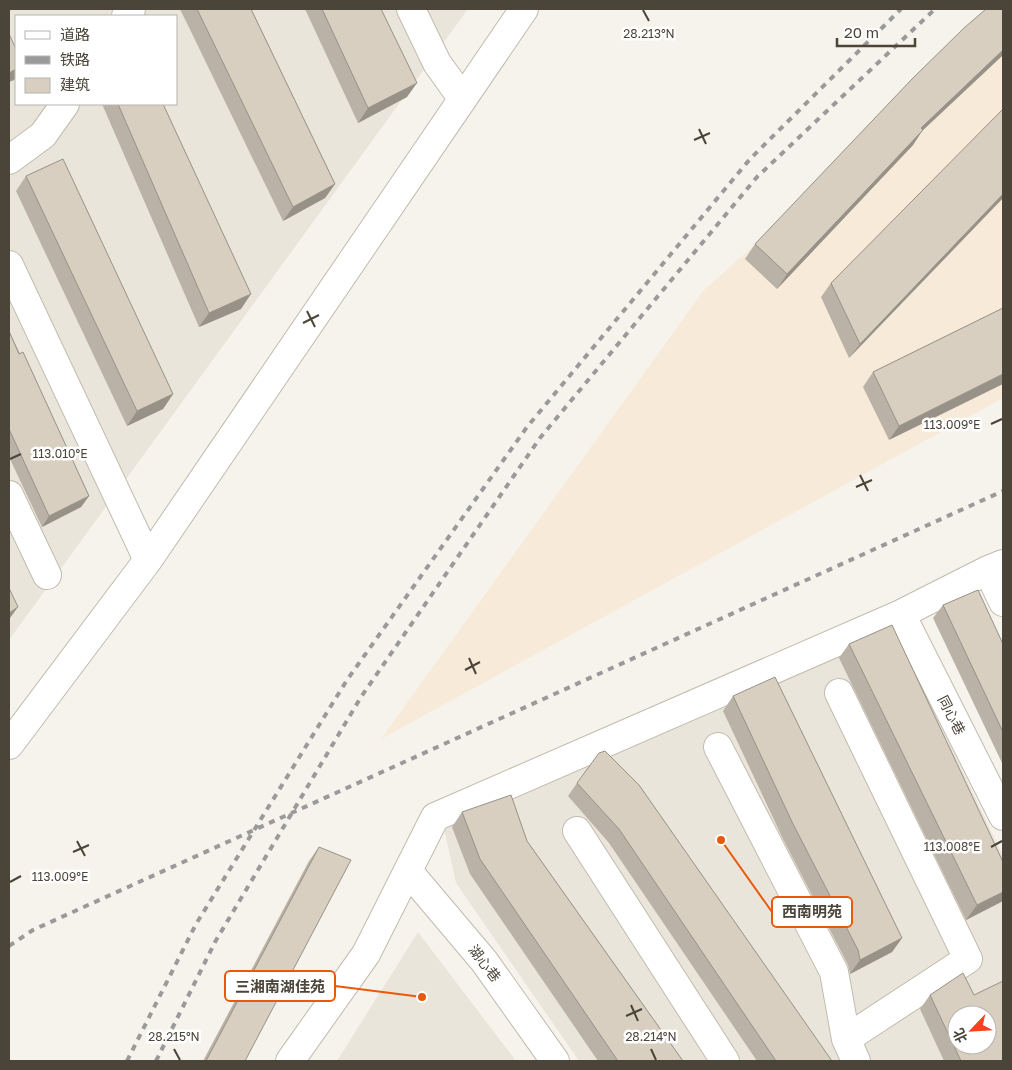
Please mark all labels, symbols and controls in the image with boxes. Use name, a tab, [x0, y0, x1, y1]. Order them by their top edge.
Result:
legend	[15, 15, 178, 105]
scale bar	[837, 15, 914, 47]
text: 20 m	[844, 23, 879, 41]
text: 道路	[60, 25, 90, 43]
text: 28.213°N	[623, 26, 675, 41]
text: 铁路	[60, 50, 90, 68]
text: 建筑	[60, 75, 90, 93]
text: 113.009°E	[924, 417, 980, 432]
text: 113.010°E	[33, 446, 87, 461]
street label: 同心巷	[935, 692, 969, 738]
text: 113.008°E	[924, 839, 980, 854]
text: 113.009°E	[32, 869, 88, 884]
callout: 西南明苑	[772, 897, 852, 927]
text: 西南明苑	[782, 902, 842, 920]
street label: 湖心巷	[465, 941, 505, 985]
callout: 三湘南湖佳苑	[225, 971, 335, 1001]
text: 三湘南湖佳苑	[235, 977, 325, 995]
north arrow	[947, 1005, 997, 1055]
text: 北	[949, 1026, 970, 1046]
text: 28.215°N	[148, 1029, 200, 1044]
text: 28.214°N	[625, 1029, 677, 1044]

